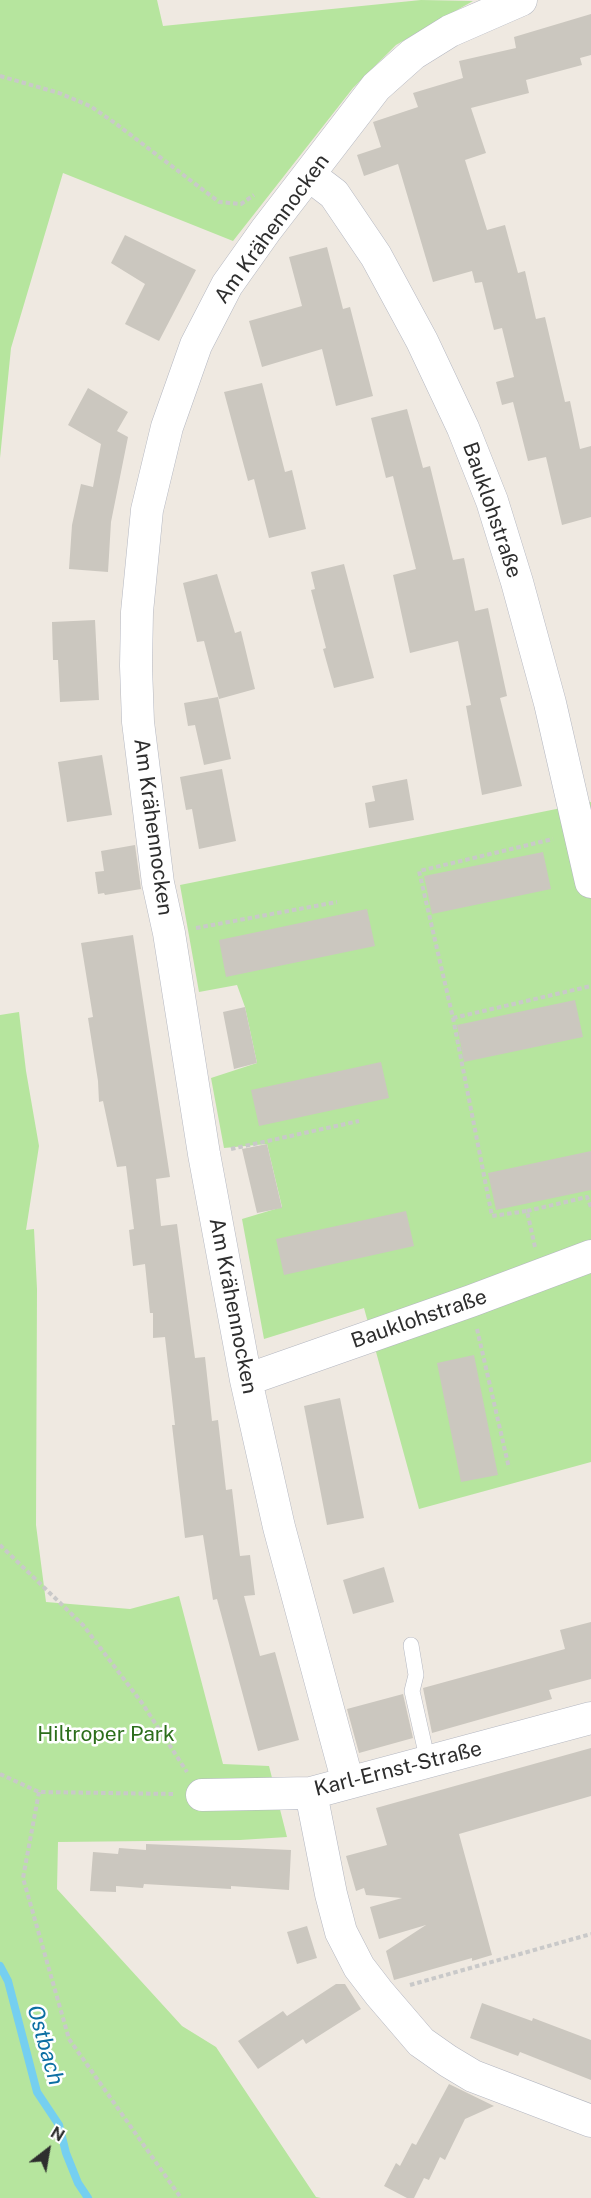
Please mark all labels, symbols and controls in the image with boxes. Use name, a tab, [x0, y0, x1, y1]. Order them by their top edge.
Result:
street label: Am Krähennocken	[209, 149, 335, 309]
street label: Bauklohstraße	[457, 439, 527, 581]
street label: Am Krähennocken	[128, 737, 178, 917]
street label: Am Krähennocken	[204, 1216, 262, 1396]
street label: Bauklohstraße	[348, 1284, 490, 1354]
park label: Hiltroper Park	[37, 1722, 175, 1748]
street label: Karl-Ernst-Straße	[312, 1736, 484, 1802]
water label: Ostbach	[21, 2002, 69, 2088]
north arrow	[18, 2120, 78, 2180]
text: N	[47, 2123, 68, 2146]

